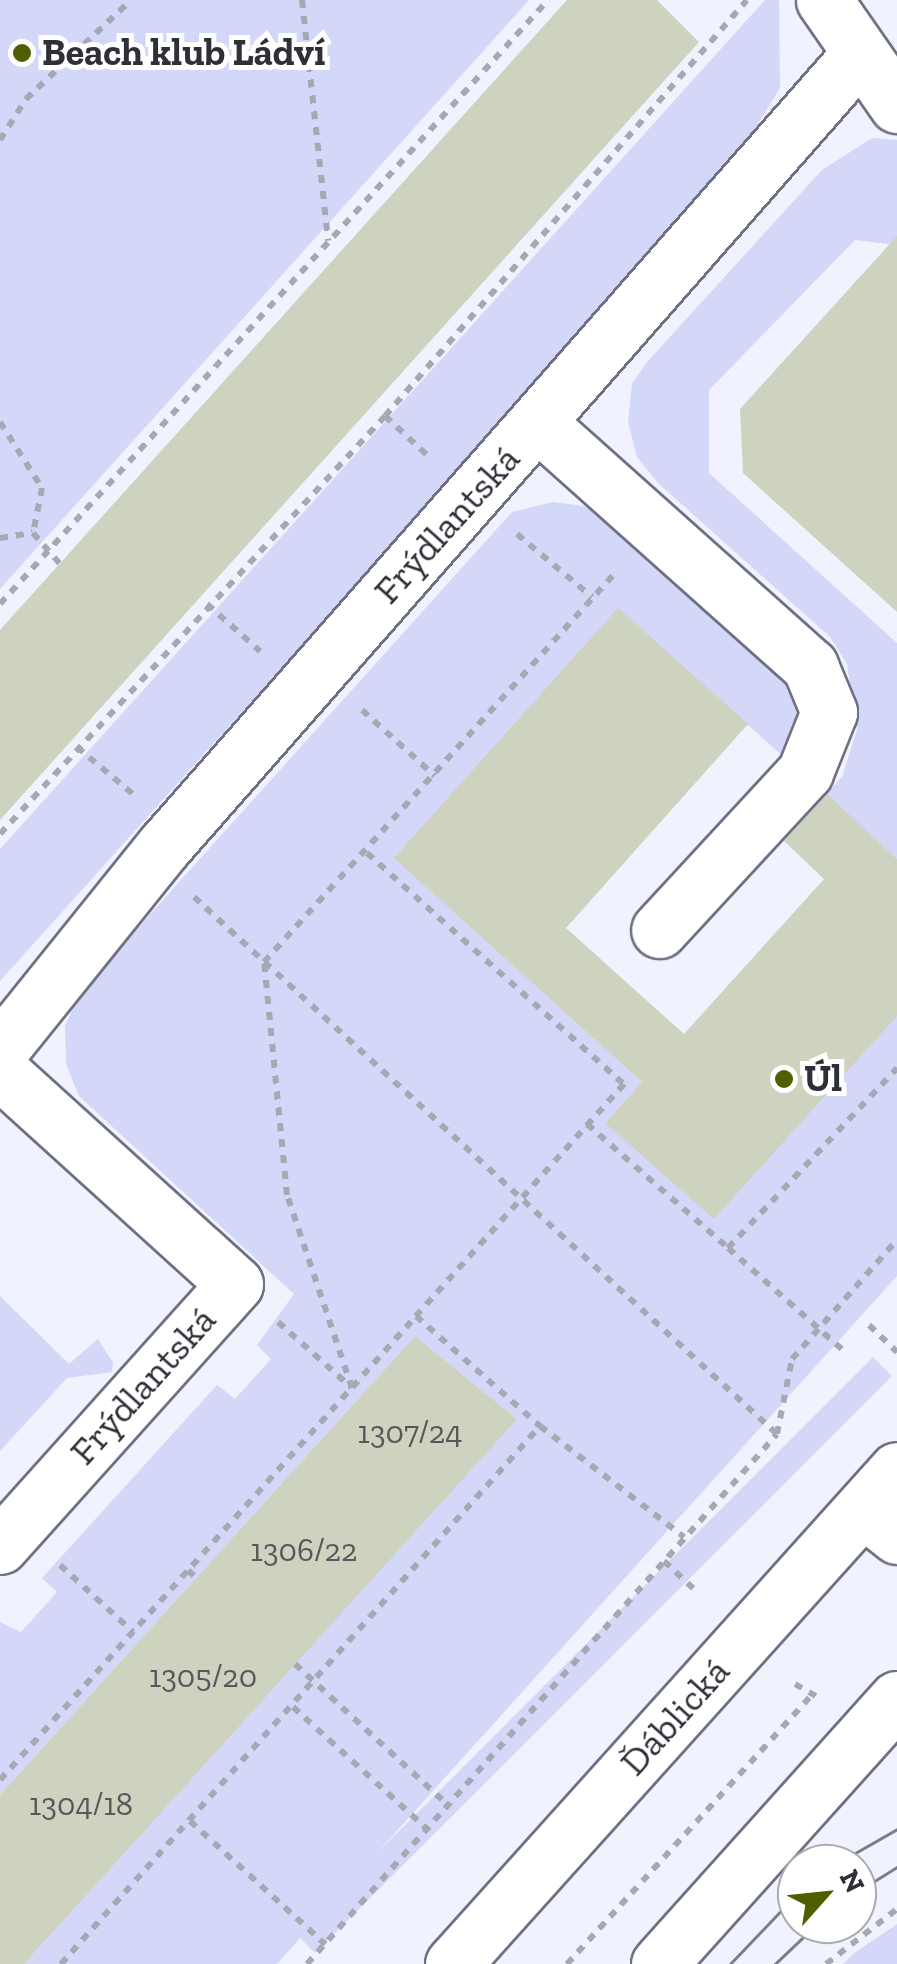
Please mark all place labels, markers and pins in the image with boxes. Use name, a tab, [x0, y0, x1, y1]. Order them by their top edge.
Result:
place label: Beach klub Ládví	[42, 30, 325, 76]
marker: Beach klub Ládví	[11, 42, 33, 64]
place label: Úl	[804, 1056, 842, 1102]
marker: Úl	[773, 1068, 795, 1090]

